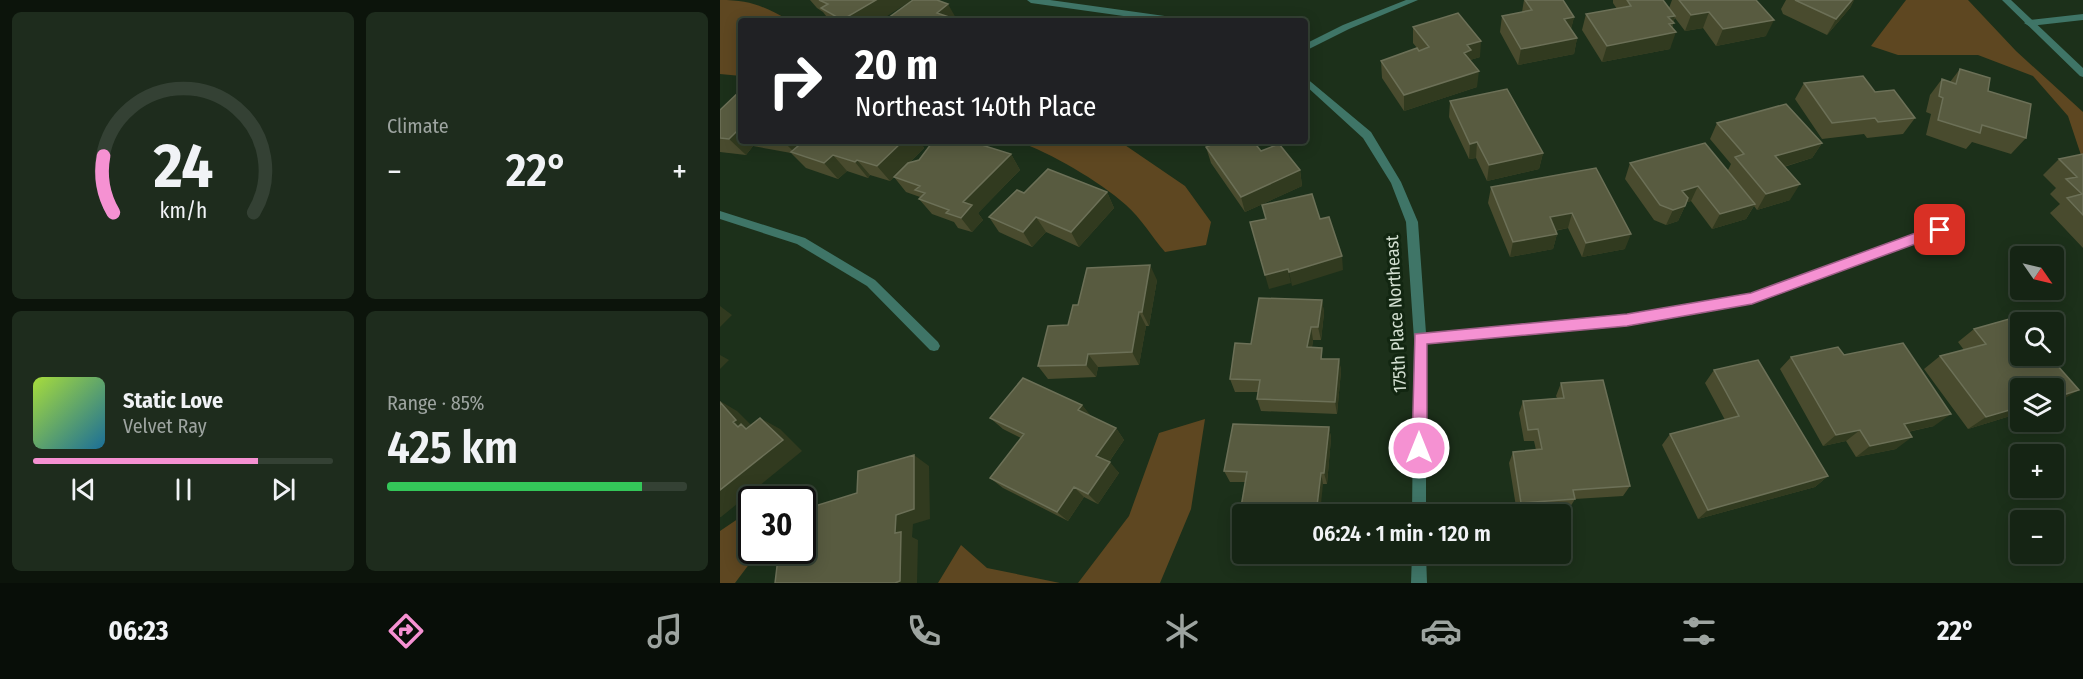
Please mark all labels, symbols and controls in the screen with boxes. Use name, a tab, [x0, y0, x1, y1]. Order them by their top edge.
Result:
text: 20 m	[855, 40, 938, 90]
icon: right	[756, 42, 834, 120]
text: Northeast 140th Place	[855, 91, 1096, 123]
text: Climate	[387, 114, 449, 138]
text: 24	[152, 129, 213, 204]
text: 22°	[506, 144, 568, 198]
text: −	[387, 152, 402, 192]
text: +	[672, 152, 687, 192]
text: km/h	[159, 198, 207, 224]
pin	[1914, 204, 1965, 255]
icon: arrive	[1923, 213, 1956, 246]
street label: 175th Place Northeast	[1381, 234, 1411, 393]
north arrow	[2010, 246, 2064, 300]
map controls	[2010, 246, 2064, 564]
button: search	[2010, 312, 2064, 366]
button: layers	[2010, 378, 2064, 432]
text: Static Love	[123, 387, 223, 414]
text: Range · 85%	[387, 391, 484, 415]
text: Velvet Ray	[123, 414, 207, 438]
position arrow	[1387, 416, 1451, 480]
text: 425 km	[387, 421, 518, 475]
button: +	[2010, 444, 2064, 498]
icon: previous	[67, 473, 100, 506]
icon: pause	[167, 473, 200, 506]
icon: next	[267, 473, 300, 506]
speed limit sign: 30	[738, 486, 816, 564]
button: −	[2010, 510, 2064, 564]
text: 06:24 · 1 min · 120 m	[1312, 520, 1491, 547]
icon: directions	[385, 610, 427, 652]
icon: music	[644, 610, 686, 652]
icon: phone	[903, 610, 945, 652]
icon: climate	[1161, 610, 1203, 652]
icon: car	[1420, 610, 1462, 652]
icon: filters	[1678, 610, 1720, 652]
text: 06:23	[108, 615, 169, 647]
text: 22°	[1937, 615, 1975, 647]

